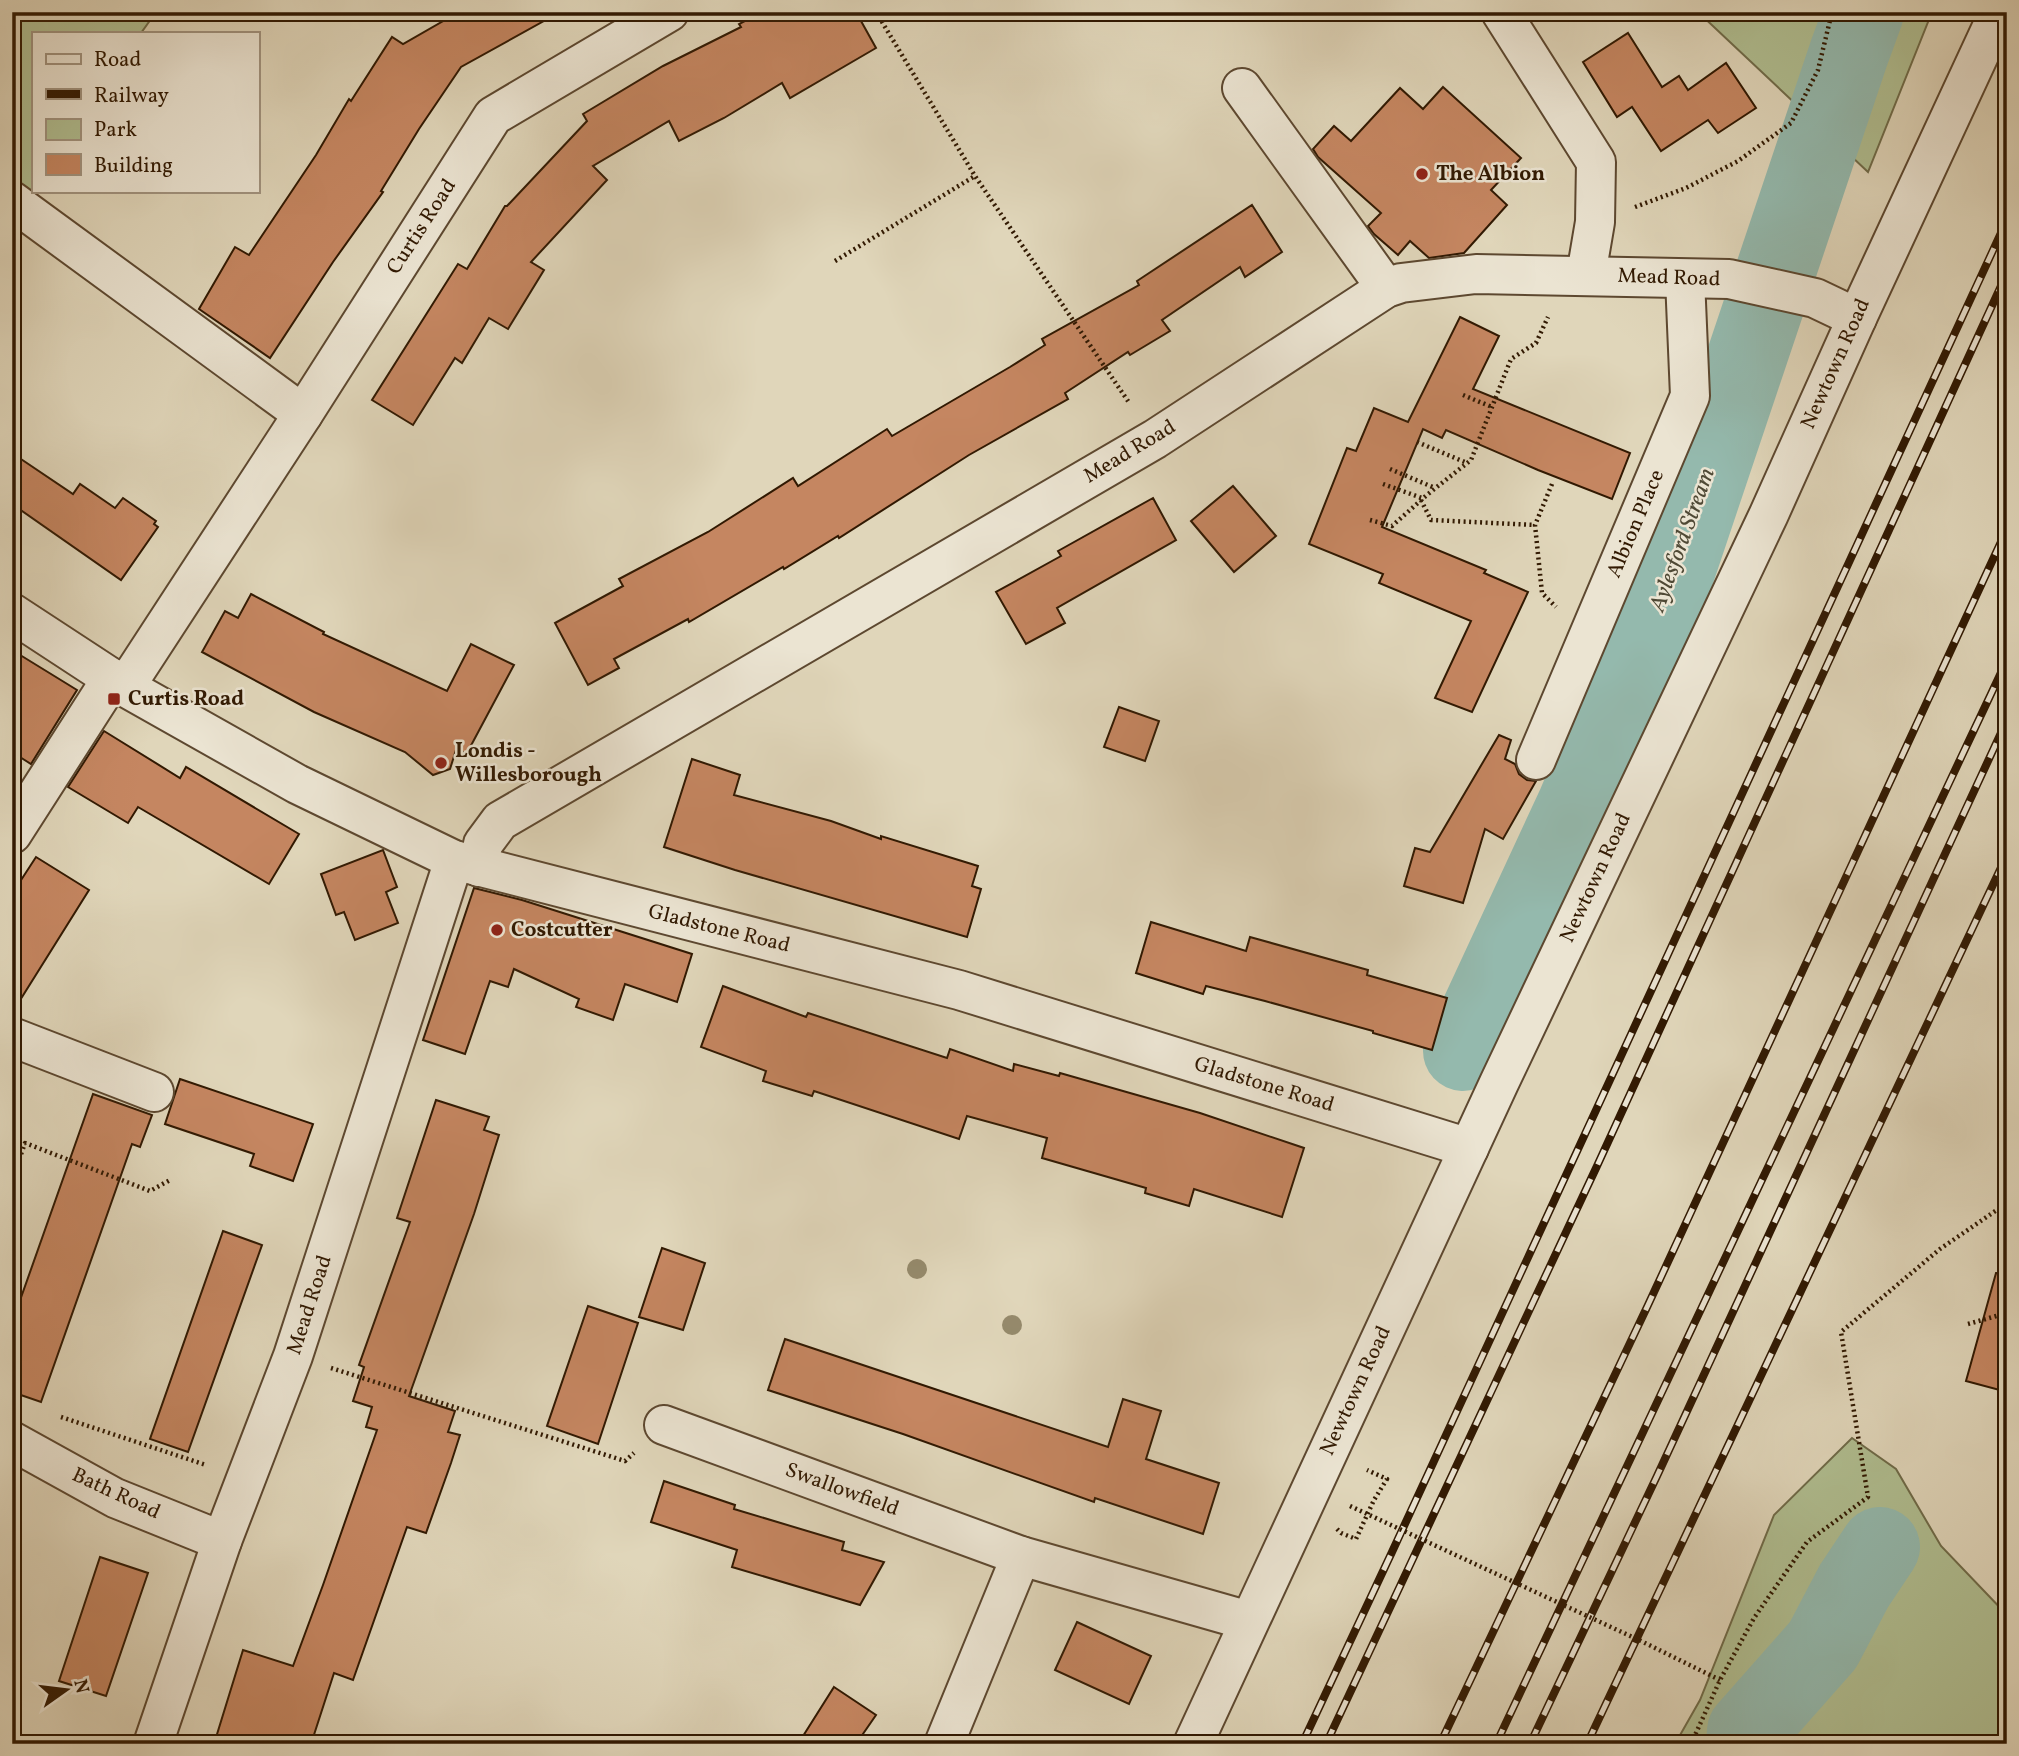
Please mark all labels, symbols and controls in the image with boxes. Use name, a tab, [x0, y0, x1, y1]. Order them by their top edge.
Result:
legend	[32, 32, 259, 192]
text: Road	[94, 46, 141, 75]
text: Railway	[94, 82, 170, 111]
text: Park	[94, 116, 137, 145]
text: Building	[94, 152, 173, 181]
place label: The Albion	[1436, 160, 1545, 189]
marker: The Albion	[1414, 166, 1430, 182]
street label: Curtis Road	[380, 174, 464, 280]
street label: Mead Road	[1617, 262, 1721, 294]
street label: Newtown Road	[1794, 294, 1878, 434]
street label: Mead Road	[1078, 413, 1182, 491]
water label: Aylesford Stream	[1642, 464, 1724, 617]
street label: Albion Place	[1600, 465, 1672, 583]
place label: Curtis Road	[128, 685, 244, 714]
marker: Curtis Road	[106, 691, 122, 707]
place label: Londis - Willesborough	[455, 737, 602, 790]
marker: Londis - Willesborough	[433, 755, 449, 771]
street label: Newtown Road	[1553, 808, 1639, 948]
street label: Gladstone Road	[645, 897, 793, 961]
place label: Costcutter	[511, 916, 613, 945]
marker: Costcutter	[489, 922, 505, 938]
street label: Gladstone Road	[1190, 1050, 1338, 1120]
street label: Mead Road	[280, 1252, 340, 1358]
street label: Newtown Road	[1313, 1321, 1399, 1461]
street label: Swallowfield	[781, 1456, 903, 1524]
street label: Bath Road	[67, 1461, 165, 1527]
north arrow	[32, 1654, 102, 1724]
text: N	[66, 1677, 95, 1696]

